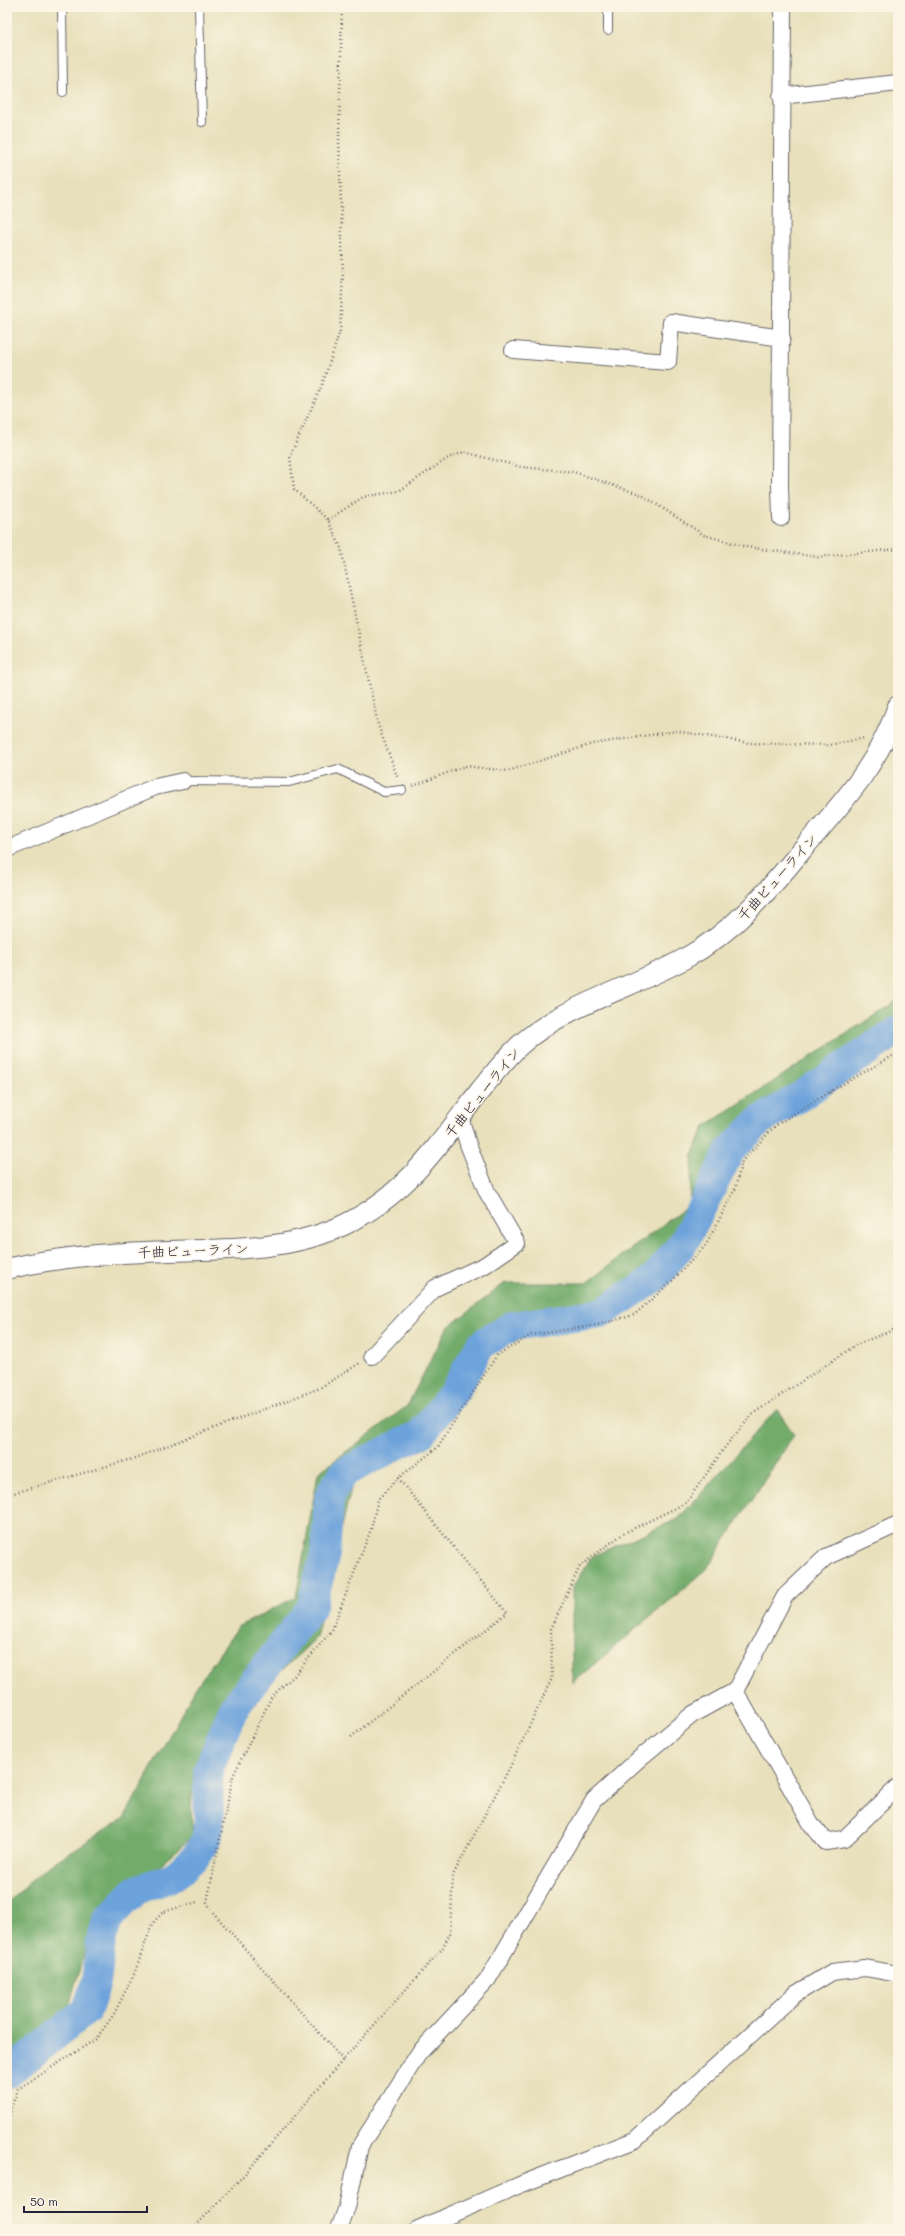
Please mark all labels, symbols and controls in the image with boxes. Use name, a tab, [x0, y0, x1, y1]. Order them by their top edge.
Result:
street label: 千曲ビューライン	[733, 829, 821, 925]
street label: 千曲ビューライン	[440, 1043, 524, 1141]
street label: 千曲ビューライン	[137, 1239, 249, 1261]
scale bar	[24, 2188, 147, 2214]
text: 50 m	[30, 2193, 58, 2209]

